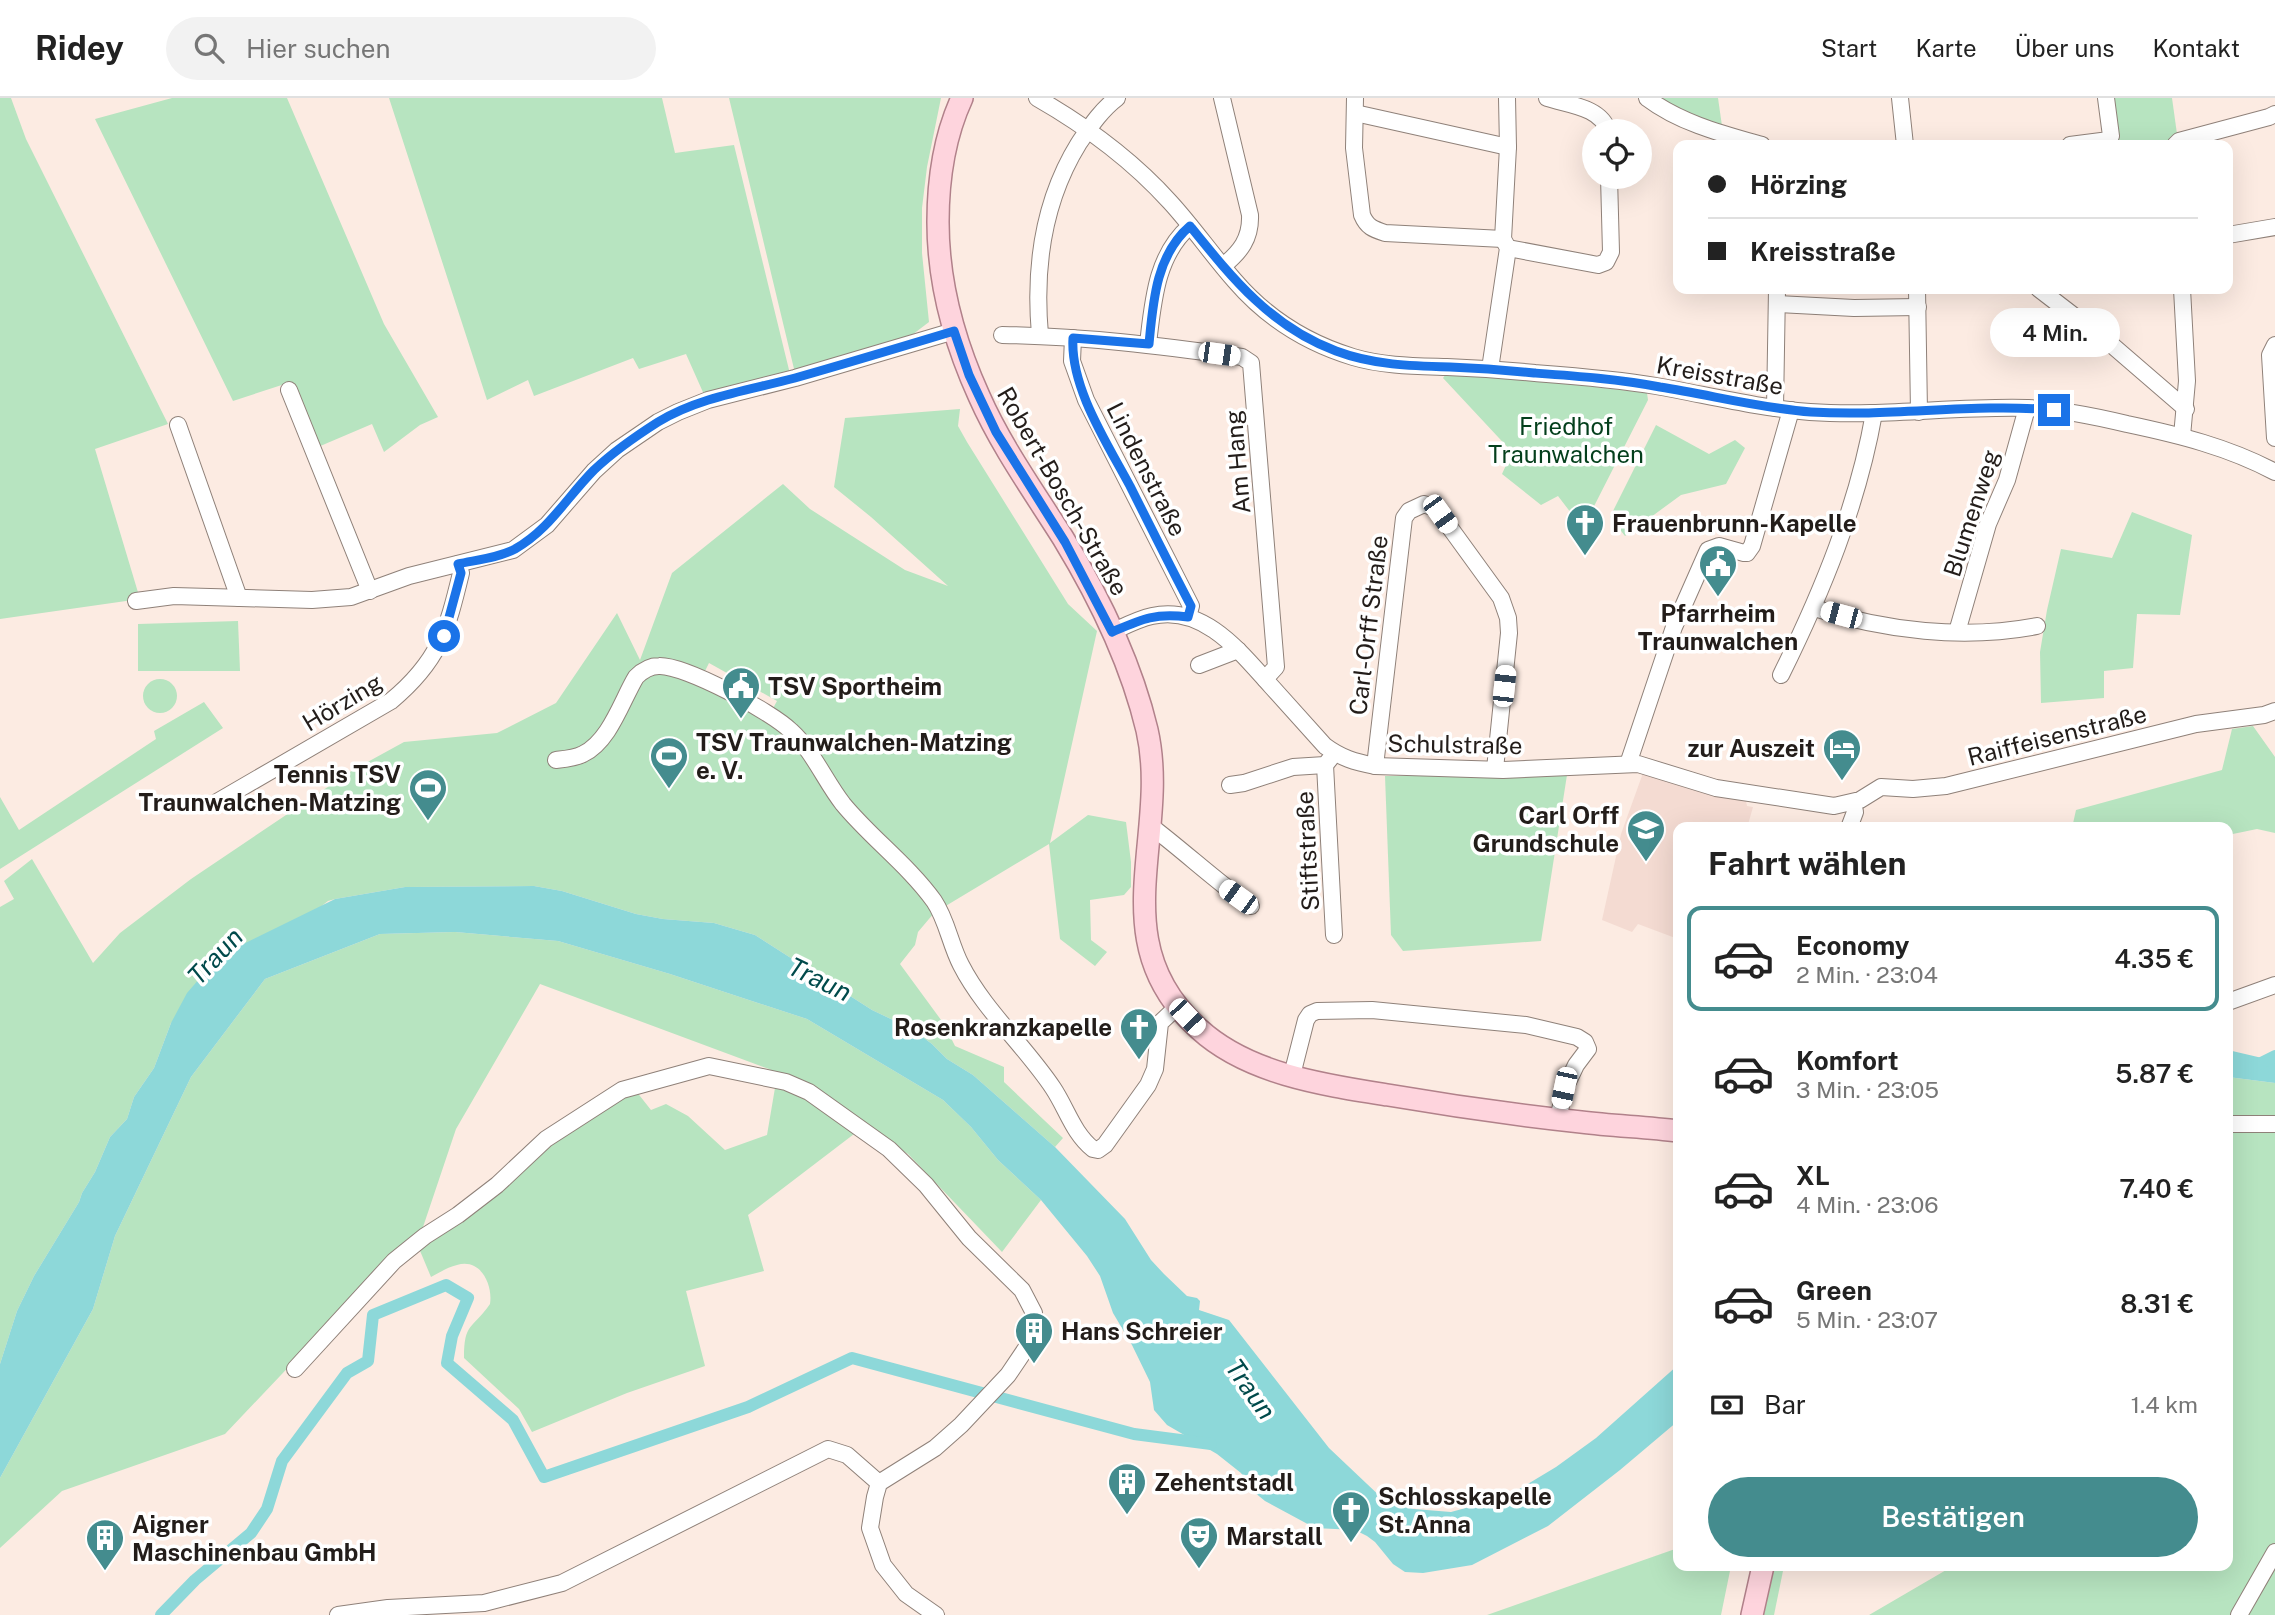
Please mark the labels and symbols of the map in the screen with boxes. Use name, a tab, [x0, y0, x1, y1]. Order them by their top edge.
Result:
callout: 4 Min.	[1989, 308, 2119, 358]
car	[1197, 341, 1242, 367]
street label: Kreisstraße	[1654, 350, 1786, 400]
street label: Robert-Bosch-Straße	[992, 382, 1134, 600]
route end	[2038, 394, 2070, 426]
street label: Lindenstraße	[1101, 397, 1193, 541]
street label: Am Hang	[1219, 409, 1255, 515]
park label: Friedhof Traunwalchen	[1488, 412, 1644, 468]
street label: Blumenweg	[1937, 446, 2005, 580]
car	[1420, 491, 1461, 537]
church icon: Frauenbrunn-Kapelle	[1564, 502, 1606, 557]
place label: Frauenbrunn-Kapelle	[1612, 509, 1857, 537]
street label: Carl-Orff Straße	[1343, 533, 1393, 717]
public building icon: Pfarrheim Traunwalchen	[1697, 543, 1739, 598]
place label: Pfarrheim Traunwalchen	[1638, 599, 1798, 655]
car	[1818, 599, 1865, 631]
route start	[428, 620, 460, 652]
car	[1492, 664, 1517, 708]
public building icon: TSV Sportheim	[720, 665, 762, 720]
street label: Hörzing	[297, 667, 387, 737]
place label: TSV Sportheim	[768, 672, 942, 700]
street label: Raiffeisenstraße	[1965, 699, 2149, 771]
hotel icon: zur Auszeit	[1821, 727, 1863, 782]
place label: TSV Traunwalchen-Matzing e. V.	[696, 728, 1012, 784]
street label: Schulstraße	[1387, 729, 1523, 759]
place label: zur Auszeit	[1688, 734, 1815, 762]
sports icon: TSV Traunwalchen-Matzing e. V.	[648, 735, 690, 790]
place label: Tennis TSV Traunwalchen-Matzing	[138, 760, 401, 816]
sports icon: Tennis TSV Traunwalchen-Matzing	[407, 767, 449, 822]
street label: Stiftstraße	[1290, 790, 1324, 912]
place label: Carl Orff Grundschule	[1472, 801, 1619, 857]
school or university icon: Carl Orff Grundschule	[1625, 808, 1667, 863]
car	[1215, 876, 1262, 918]
water label: Traun	[181, 921, 249, 991]
water label: Traun	[783, 951, 857, 1007]
car	[1165, 995, 1210, 1039]
church icon: Rosenkranzkapelle	[1118, 1006, 1160, 1061]
place label: Rosenkranzkapelle	[894, 1013, 1112, 1041]
car	[1550, 1065, 1579, 1111]
building icon: Hans Schreier	[1013, 1310, 1055, 1365]
place label: Hans Schreier	[1061, 1317, 1223, 1345]
water label: Traun	[1219, 1353, 1283, 1425]
building icon: Zehentstadl	[1106, 1461, 1148, 1516]
place label: Zehentstadl	[1154, 1468, 1294, 1496]
place label: Schlosskapelle St.Anna	[1378, 1482, 1552, 1538]
church icon: Schlosskapelle St.Anna	[1330, 1489, 1372, 1544]
place label: Aigner Maschinenbau GmbH	[132, 1510, 376, 1566]
theatre icon: Marstall	[1178, 1515, 1220, 1570]
building icon: Aigner Maschinenbau GmbH	[84, 1517, 126, 1572]
place label: Marstall	[1226, 1522, 1323, 1550]

